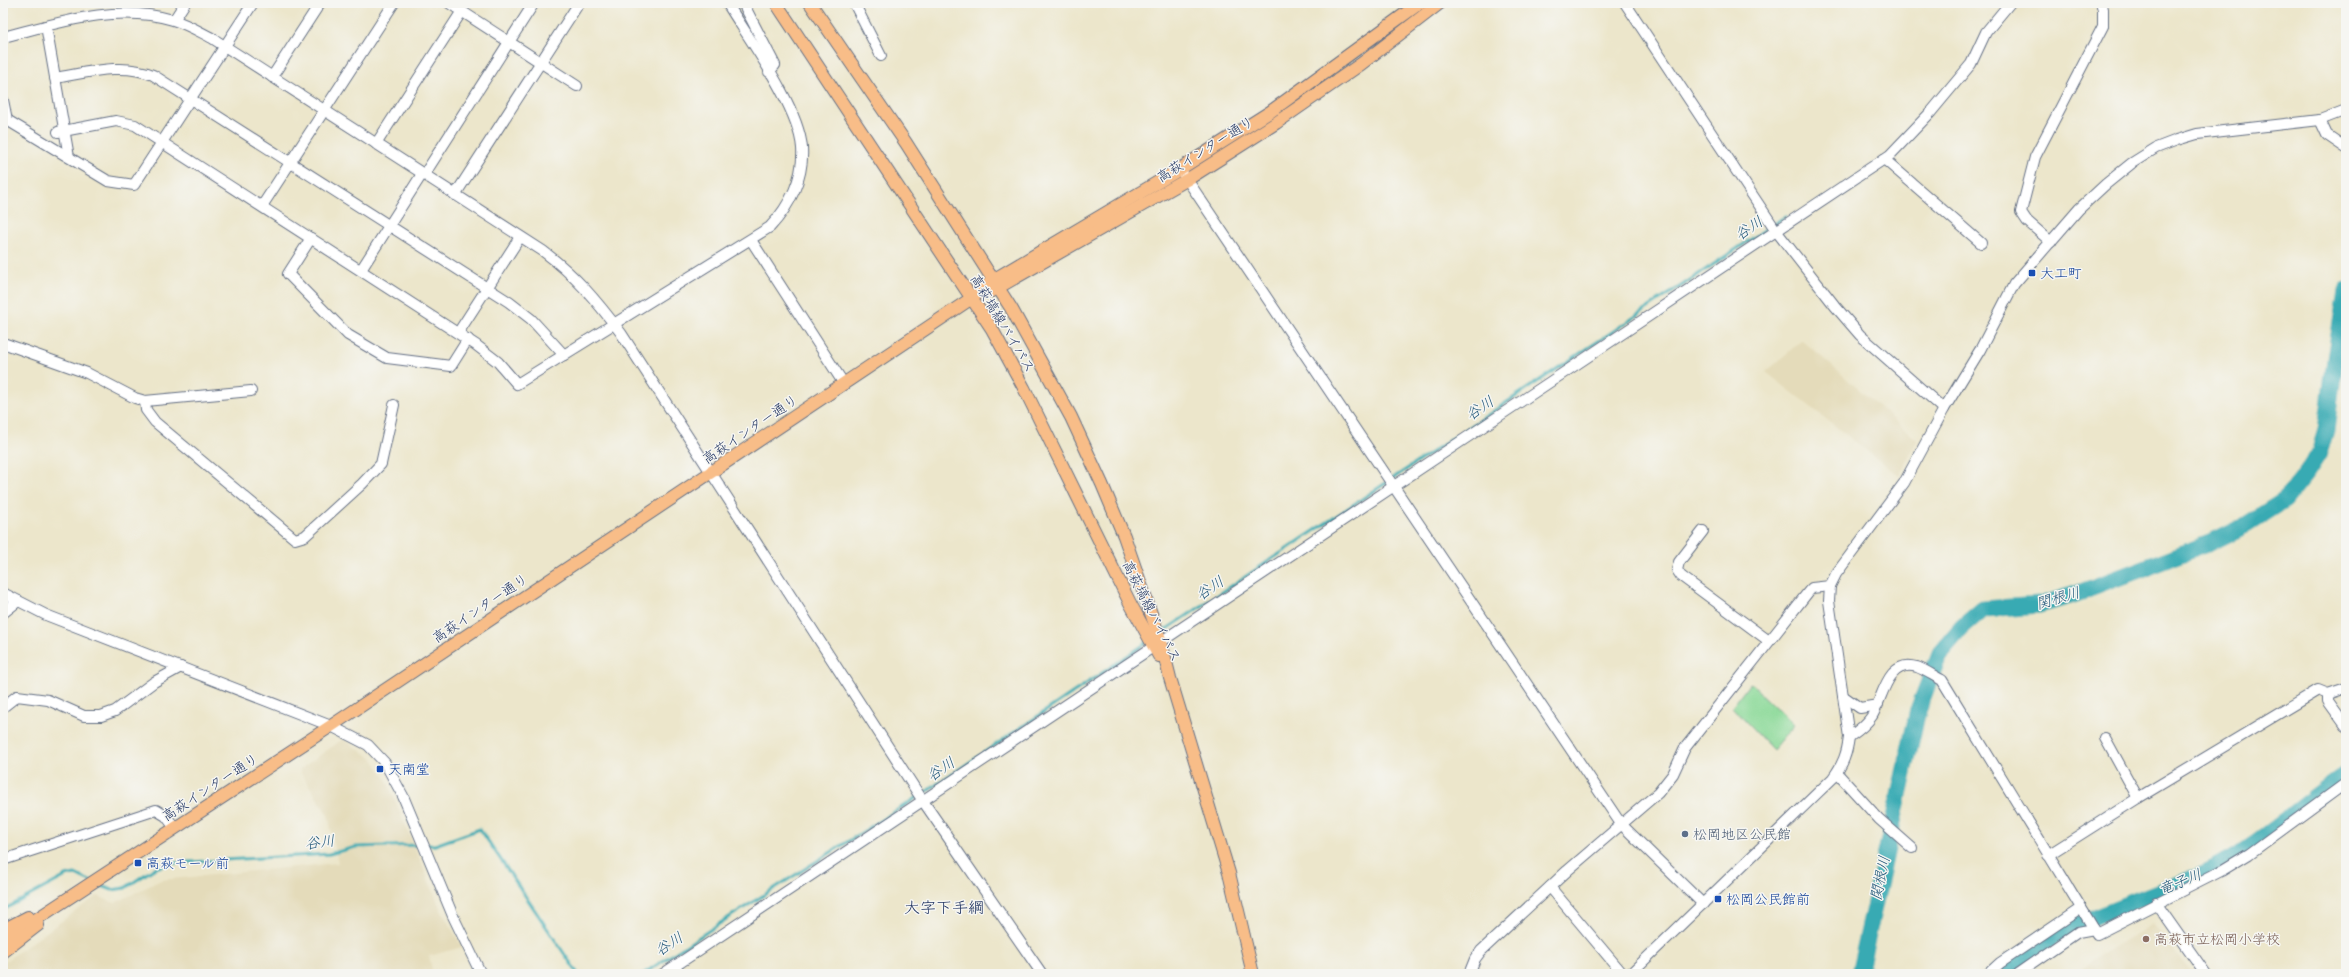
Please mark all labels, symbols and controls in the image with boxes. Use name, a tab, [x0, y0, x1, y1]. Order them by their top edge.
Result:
street label: 高萩インター通り	[1154, 113, 1257, 186]
water label: 谷川	[1732, 212, 1767, 245]
place label: 大工町	[2040, 265, 2082, 282]
marker: 大工町	[2027, 268, 2037, 278]
street label: 高萩塙線バイパス	[967, 271, 1039, 376]
street label: 高萩インター通り	[699, 391, 801, 468]
water label: 谷川	[1463, 392, 1498, 425]
street label: 高萩塙線バイパス	[1119, 558, 1184, 665]
street label: 高萩インター通り	[429, 570, 531, 647]
water label: 谷川	[1193, 572, 1228, 605]
water label: 関根川	[2034, 583, 2082, 614]
street label: 高萩インター通り	[159, 750, 262, 825]
water label: 谷川	[924, 753, 959, 786]
place label: 天南堂	[388, 761, 430, 778]
marker: 天南堂	[375, 764, 385, 774]
place label: 松岡地区公民館	[1693, 826, 1791, 843]
marker: 松岡地区公民館	[1680, 829, 1690, 839]
water label: 谷川	[304, 831, 336, 854]
water label: 関根川	[1867, 854, 1894, 902]
place label: 高萩モール前	[146, 855, 229, 872]
marker: 高萩モール前	[133, 858, 143, 868]
water label: 竜子川	[2156, 865, 2205, 900]
place label: 松岡公民館前	[1726, 891, 1810, 908]
marker: 松岡公民館前	[1713, 894, 1723, 904]
district label: 大字下手綱	[904, 899, 984, 918]
water label: 谷川	[652, 928, 687, 961]
place label: 高萩市立松岡小学校	[2154, 931, 2280, 948]
marker: 高萩市立松岡小学校	[2141, 934, 2151, 944]

